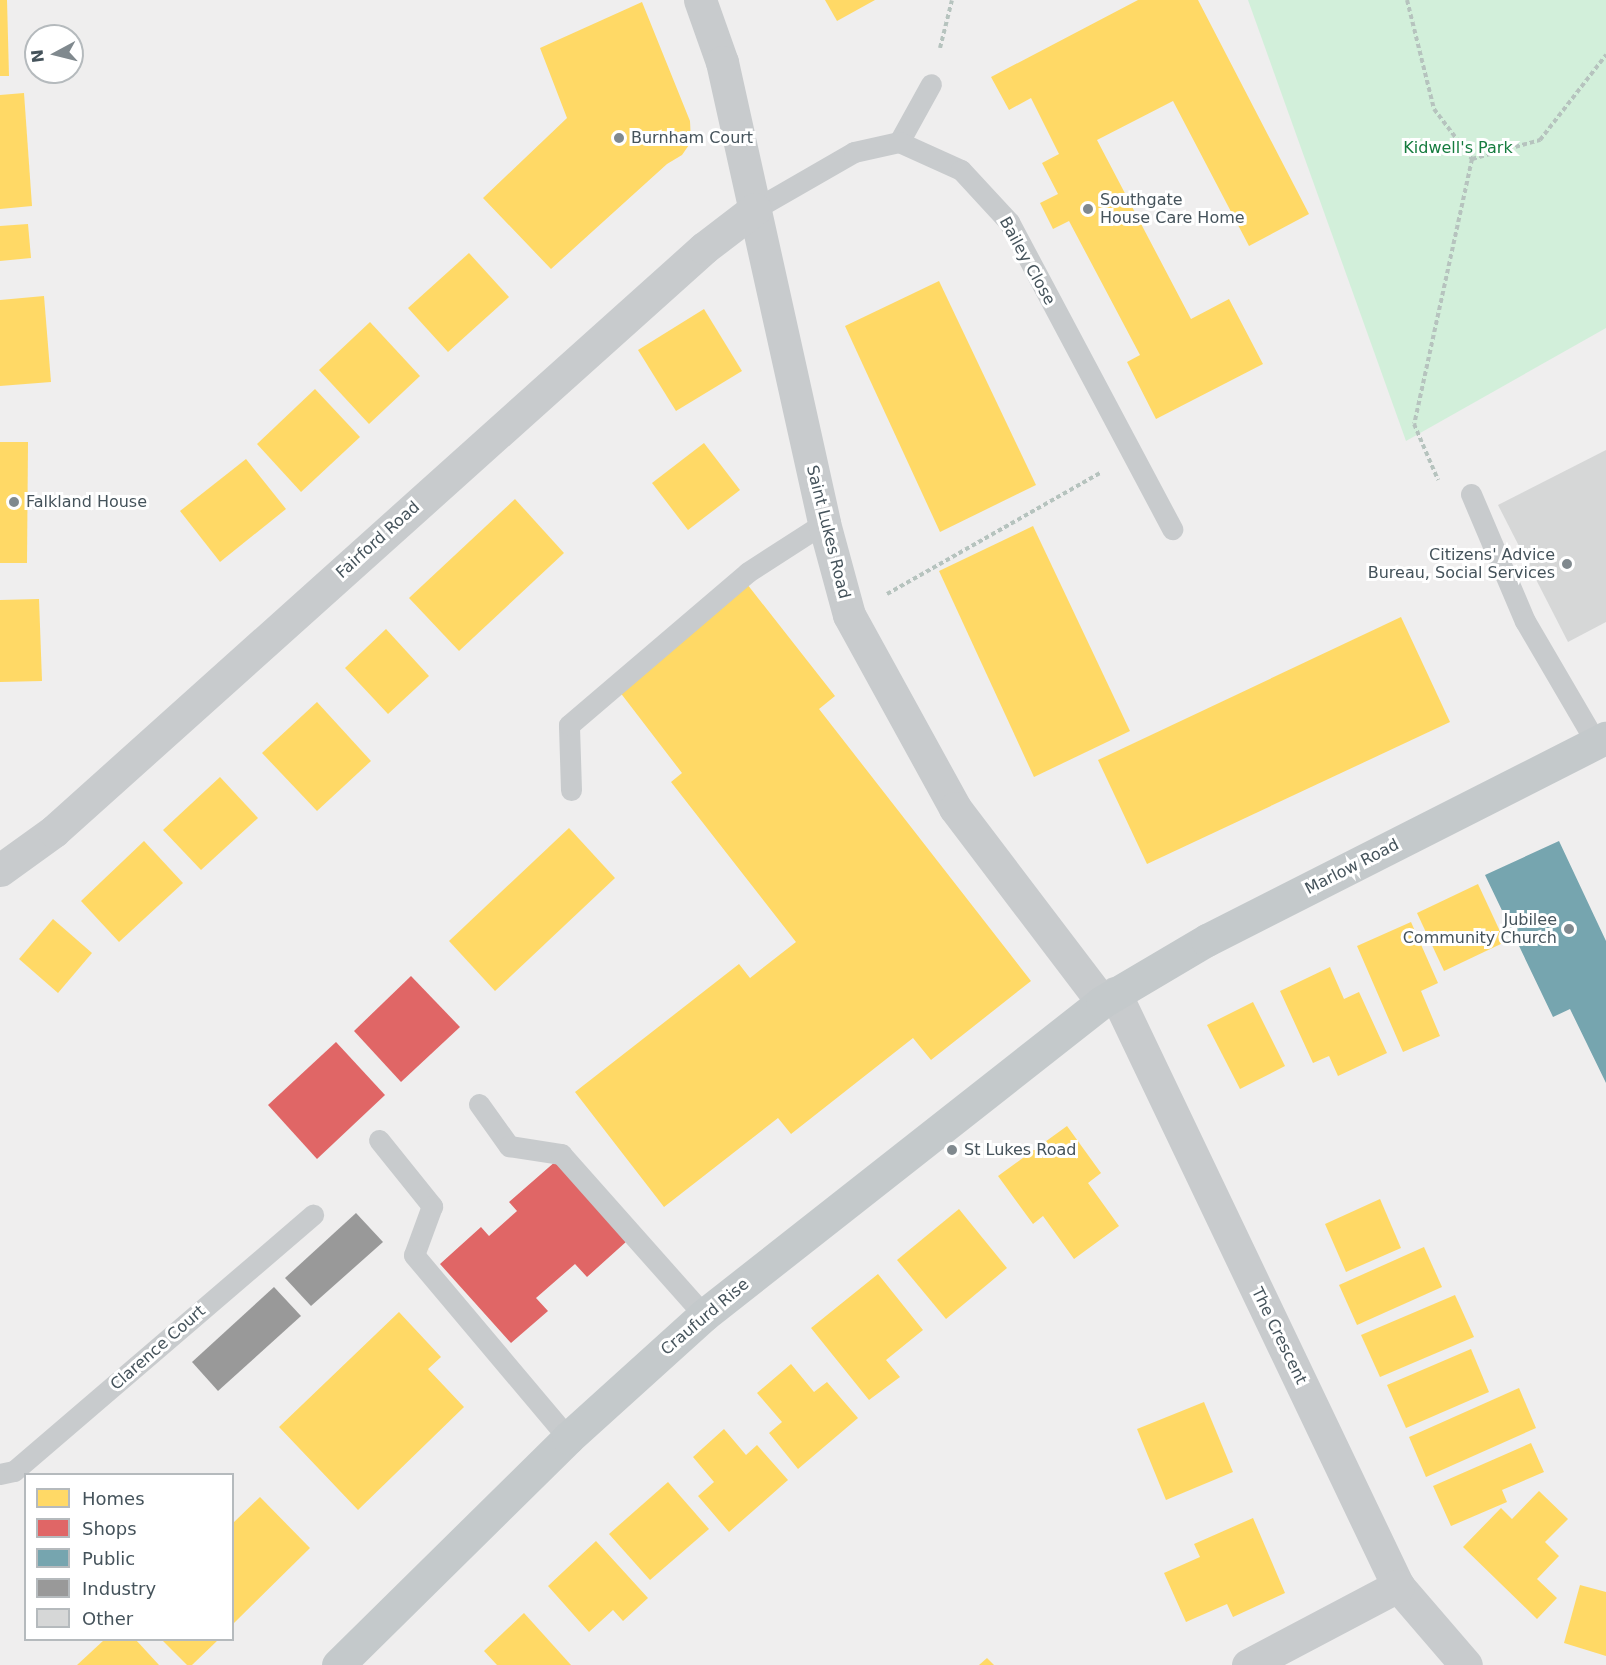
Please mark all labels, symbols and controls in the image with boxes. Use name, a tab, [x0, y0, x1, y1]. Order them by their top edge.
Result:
north arrow	[24, 24, 84, 84]
text: N	[27, 48, 48, 64]
place label: Burnham Court	[631, 128, 753, 148]
marker: Burnham Court	[612, 131, 626, 145]
park label: Kidwell's Park	[1403, 138, 1513, 158]
place label: Southgate House Care Home	[1100, 190, 1245, 228]
marker: Southgate House Care Home	[1081, 202, 1095, 216]
street label: Bailey Close	[995, 214, 1059, 308]
street label: Saint Lukes Road	[802, 463, 854, 601]
place label: Falkland House	[26, 492, 147, 512]
marker: Falkland House	[7, 495, 21, 509]
street label: Fairford Road	[332, 498, 424, 582]
place label: Citizens' Advice Bureau, Social Services	[1368, 545, 1555, 583]
marker: Citizens' Advice Bureau, Social Services	[1560, 557, 1574, 571]
street label: Marlow Road	[1302, 835, 1402, 899]
place label: Jubilee Community Church	[1403, 910, 1557, 948]
marker: Jubilee Community Church	[1562, 922, 1576, 936]
place label: St Lukes Road	[964, 1140, 1076, 1160]
marker: St Lukes Road	[945, 1143, 959, 1157]
street label: Craufurd Rise	[657, 1275, 753, 1359]
street label: The Crescent	[1247, 1284, 1311, 1388]
street label: Clarence Court	[107, 1302, 209, 1394]
legend	[24, 1473, 234, 1641]
text: Homes	[82, 1488, 145, 1509]
text: Shops	[82, 1518, 137, 1539]
text: Public	[82, 1548, 135, 1569]
text: Industry	[82, 1578, 156, 1599]
text: Other	[82, 1608, 133, 1629]

